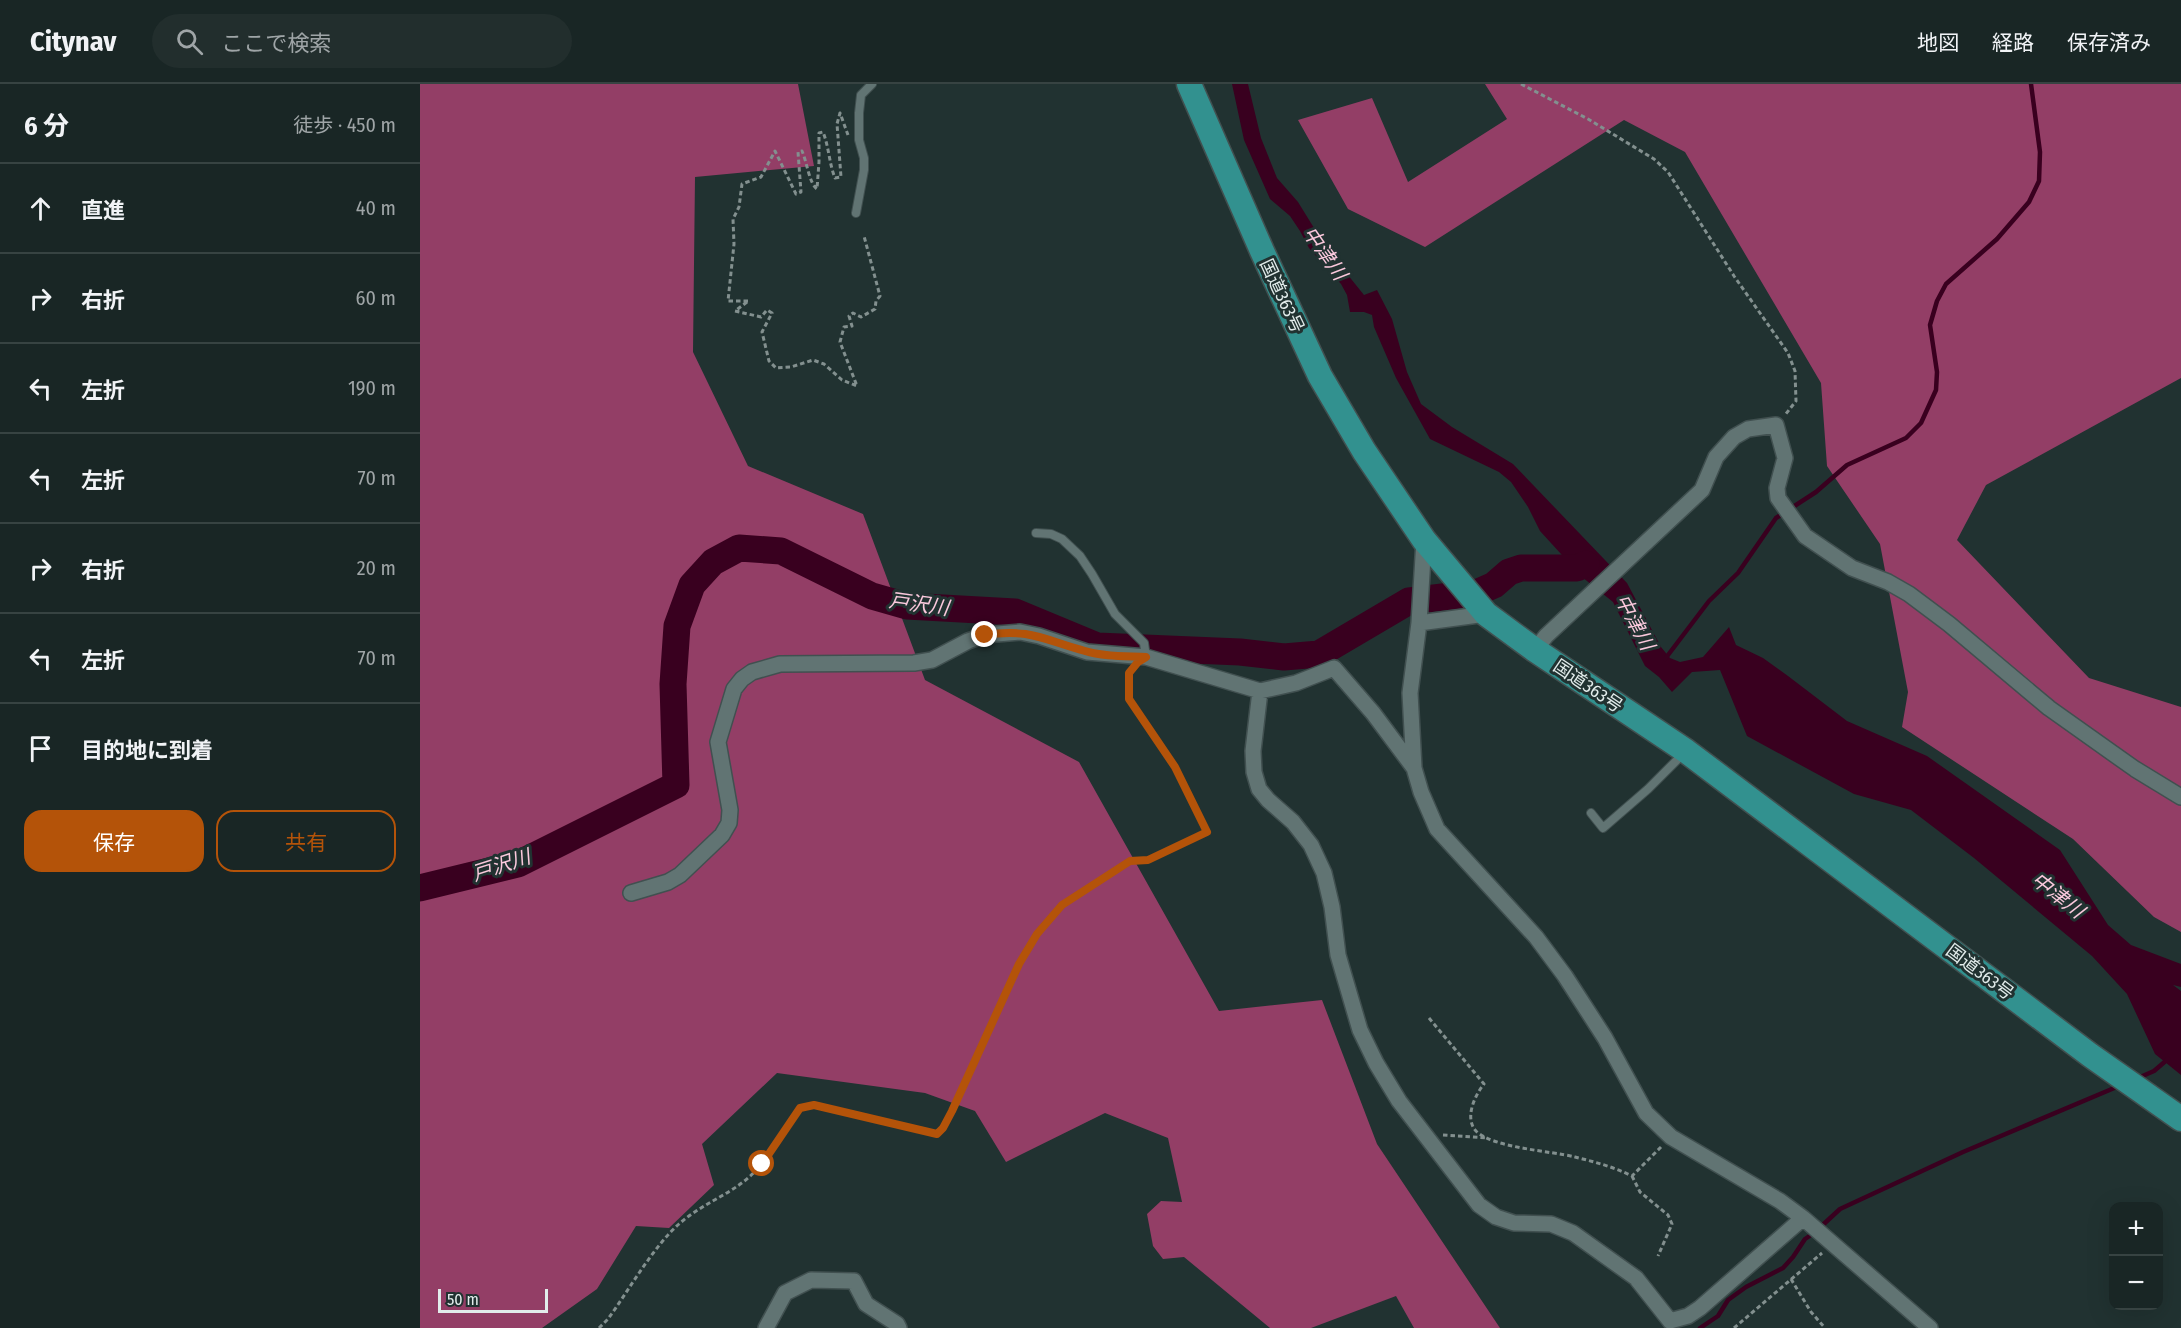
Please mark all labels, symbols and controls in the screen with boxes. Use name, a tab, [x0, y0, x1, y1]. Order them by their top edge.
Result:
search box	[152, 14, 572, 68]
text: Citynav	[30, 25, 116, 58]
icon: search	[173, 25, 206, 58]
text: ここで検索	[221, 30, 331, 57]
text: 地図	[1917, 30, 1959, 56]
text: 経路	[1992, 30, 2034, 56]
text: 保存済み	[2067, 30, 2151, 56]
text: 6 分	[24, 111, 69, 142]
text: 徒歩 · 450 m	[293, 113, 396, 137]
icon: ahead	[24, 192, 57, 225]
text: 40 m	[356, 196, 396, 220]
text: 直進	[81, 197, 125, 224]
water label: 中津川	[1298, 222, 1353, 286]
street label: 国道363号	[1255, 256, 1309, 336]
icon: right	[24, 282, 57, 315]
text: 60 m	[356, 286, 396, 310]
text: 右折	[81, 287, 125, 314]
icon: left	[24, 372, 57, 405]
text: 190 m	[348, 376, 396, 400]
text: 左折	[81, 377, 125, 404]
icon: left	[24, 462, 57, 495]
text: 70 m	[358, 466, 396, 490]
text: 左折	[81, 467, 125, 494]
icon: right	[24, 552, 57, 585]
text: 20 m	[357, 556, 396, 580]
text: 右折	[81, 557, 125, 584]
water label: 戸沢川	[888, 588, 952, 620]
water label: 中津川	[1610, 590, 1661, 656]
route end	[971, 621, 997, 647]
icon: left	[24, 642, 57, 675]
text: 70 m	[358, 646, 396, 670]
text: 左折	[81, 647, 125, 674]
street label: 国道363号	[1549, 655, 1627, 717]
icon: arrive	[24, 732, 57, 765]
text: 目的地に到着	[81, 737, 213, 764]
button: 保存	[24, 810, 204, 872]
button: 共有	[216, 810, 396, 872]
water label: 戸沢川	[469, 844, 535, 886]
water label: 中津川	[2027, 867, 2091, 924]
street label: 国道363号	[1942, 939, 2018, 1005]
route start	[748, 1150, 774, 1176]
map controls	[2109, 1202, 2163, 1310]
button: +	[2109, 1202, 2163, 1256]
button: −	[2109, 1256, 2163, 1310]
scale bar	[438, 1286, 548, 1314]
text: 50 m	[447, 1290, 479, 1309]

